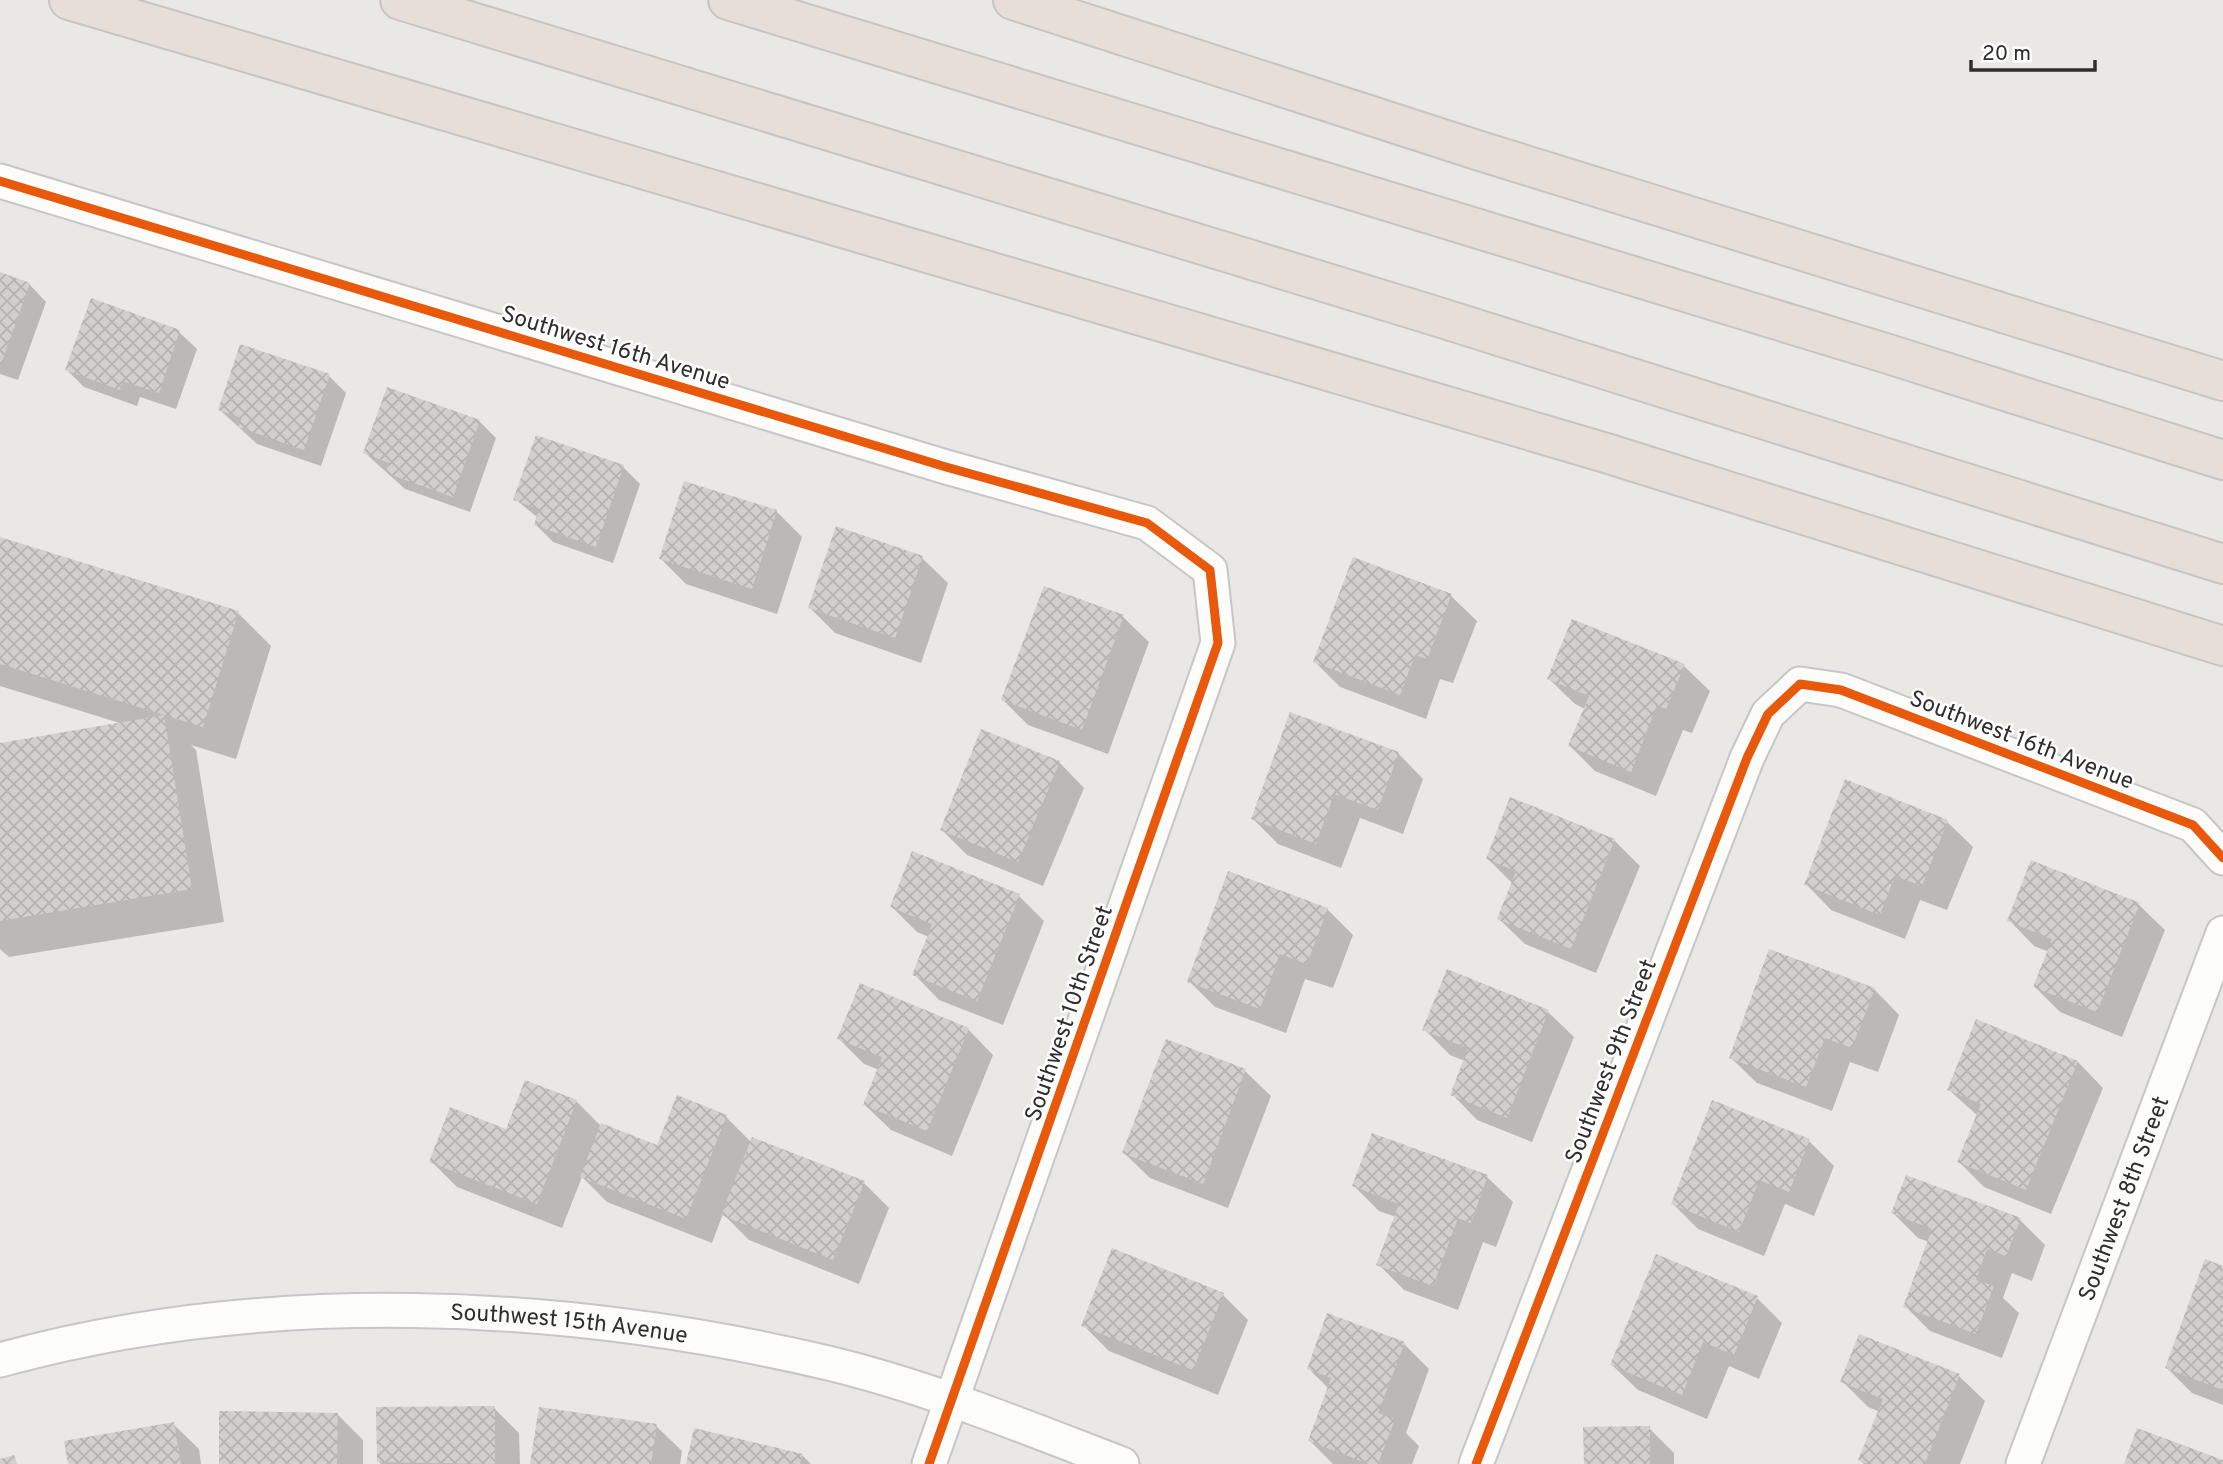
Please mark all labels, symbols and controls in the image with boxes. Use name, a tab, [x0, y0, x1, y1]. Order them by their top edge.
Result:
scale bar	[1971, 28, 2095, 72]
text: 20 m	[1982, 41, 2031, 68]
street label: Southwest 16th Avenue	[497, 301, 733, 398]
street label: Southwest 16th Avenue	[1905, 685, 2137, 798]
street label: Southwest 10th Street	[1020, 902, 1121, 1126]
street label: Southwest 9th Street	[1560, 956, 1665, 1168]
street label: Southwest 8th Street	[2074, 1093, 2177, 1306]
street label: Southwest 15th Avenue	[450, 1299, 690, 1352]

